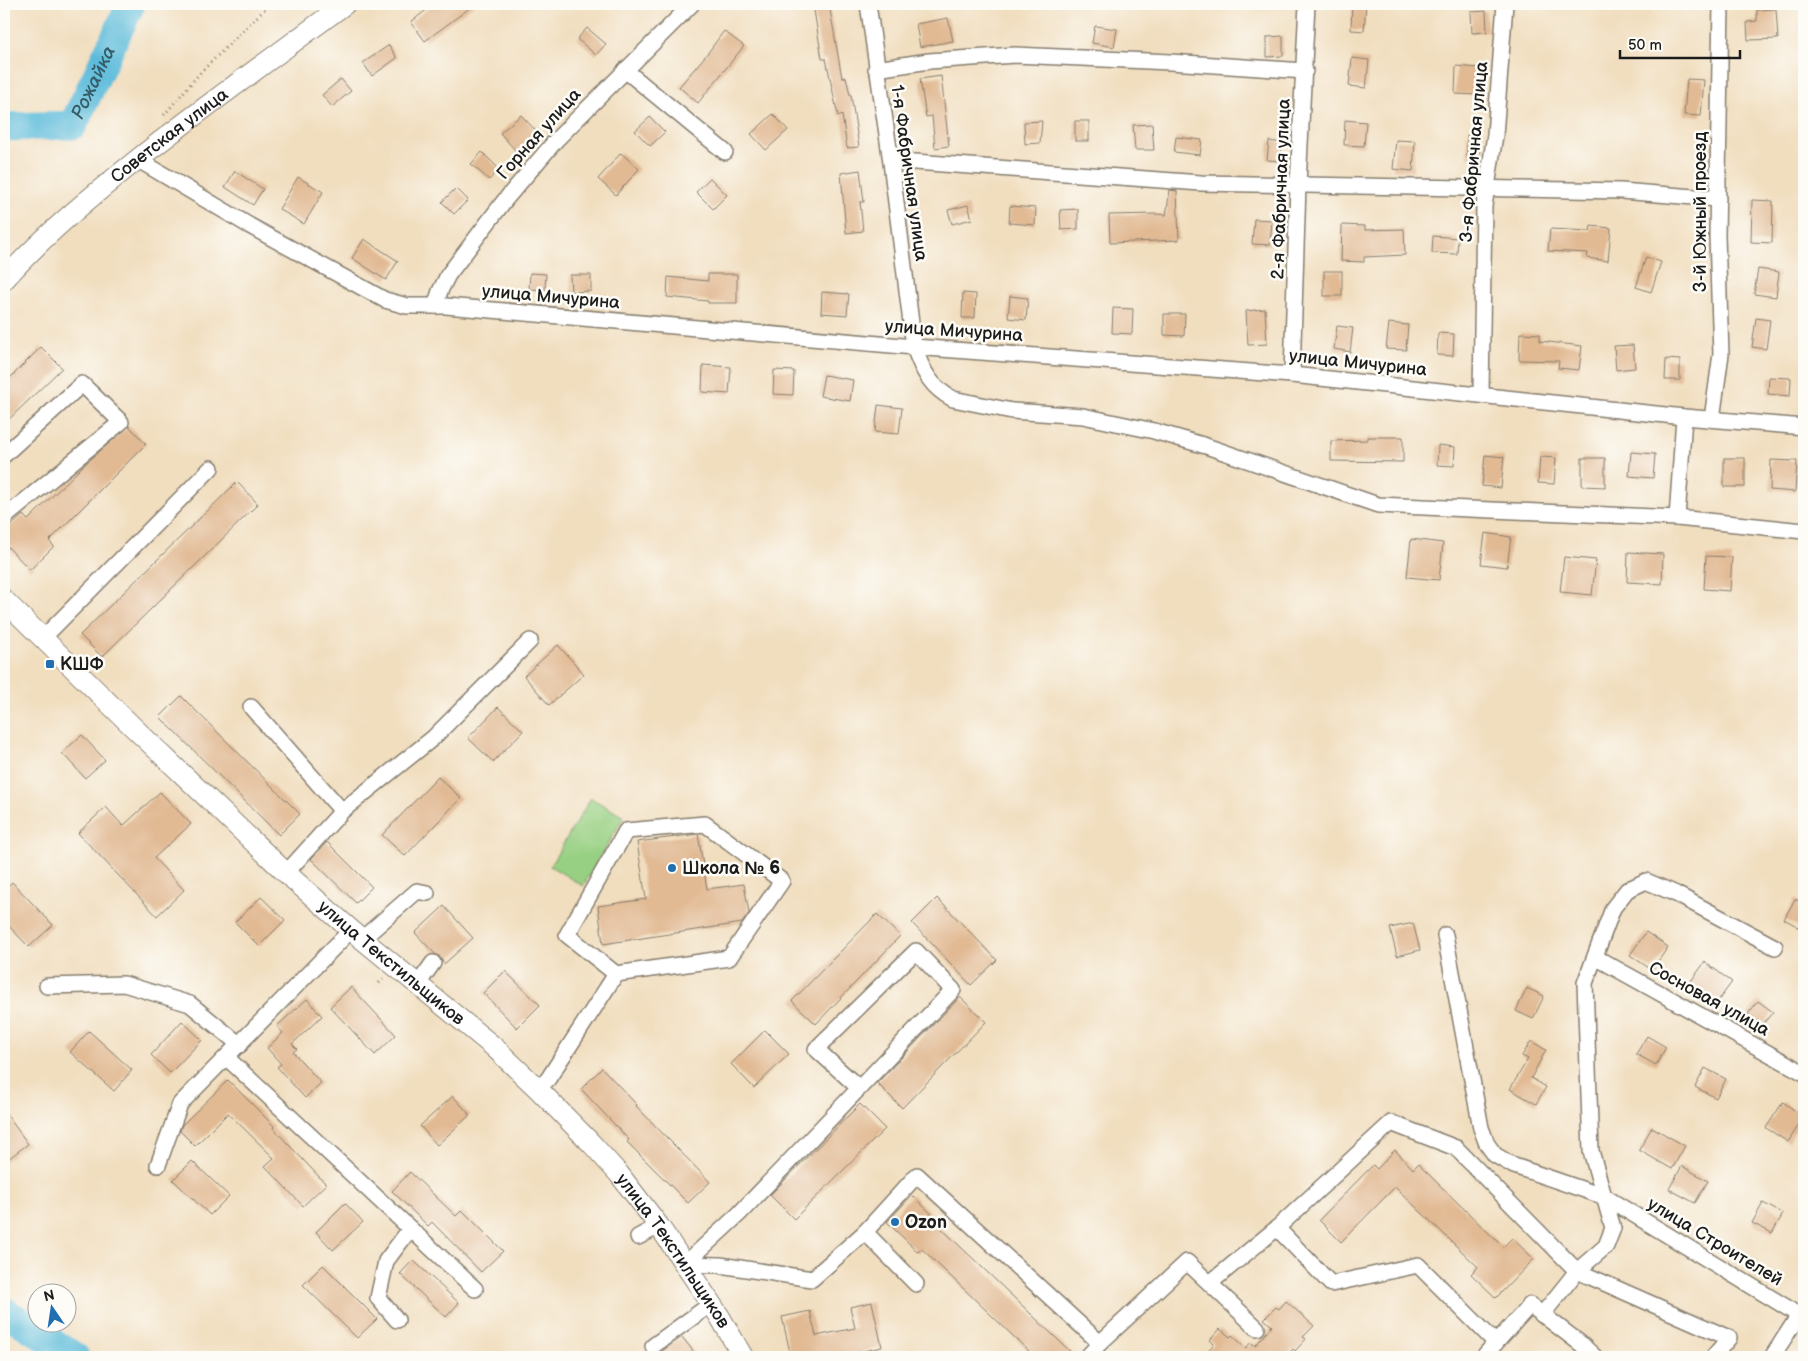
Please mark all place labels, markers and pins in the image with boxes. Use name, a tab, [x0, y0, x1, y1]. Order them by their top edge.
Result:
place label: КШФ	[60, 654, 104, 675]
marker: КШФ	[44, 658, 56, 670]
place label: Школа № 6	[682, 858, 780, 879]
marker: Школа № 6	[666, 862, 678, 874]
place label: Ozon	[905, 1212, 947, 1233]
marker: Ozon	[889, 1216, 901, 1228]

